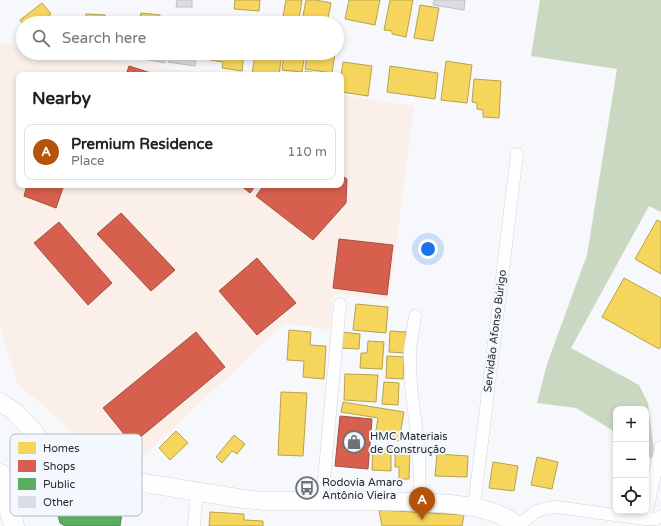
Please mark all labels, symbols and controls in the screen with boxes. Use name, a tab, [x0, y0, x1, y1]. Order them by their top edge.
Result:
search box	[16, 16, 344, 60]
icon: search	[30, 27, 52, 49]
text: Search here	[62, 29, 146, 47]
text: Nearby	[32, 88, 91, 109]
text: Premium Residence	[71, 135, 213, 153]
text: A	[41, 144, 51, 160]
text: 110 m	[287, 144, 327, 160]
text: Place	[71, 153, 104, 169]
your location	[418, 239, 438, 259]
street label: Servidão Afonso Búrigo	[481, 269, 509, 393]
map controls	[613, 406, 649, 514]
button: +	[613, 406, 649, 442]
shop icon: HMC Materiais de Construção	[341, 429, 367, 455]
place label: HMC Materiais de Construção	[370, 430, 448, 456]
legend	[10, 434, 142, 516]
text: Homes	[43, 442, 79, 455]
button: −	[613, 442, 649, 478]
text: Shops	[43, 460, 75, 473]
bus stop icon: Rodovia Amaro Antônio Vieira	[294, 475, 320, 501]
place label: Rodovia Amaro Antônio Vieira	[322, 476, 403, 502]
text: Public	[43, 478, 75, 491]
button: locate	[613, 478, 649, 514]
pin: A	[409, 487, 435, 520]
text: Other	[43, 496, 74, 509]

